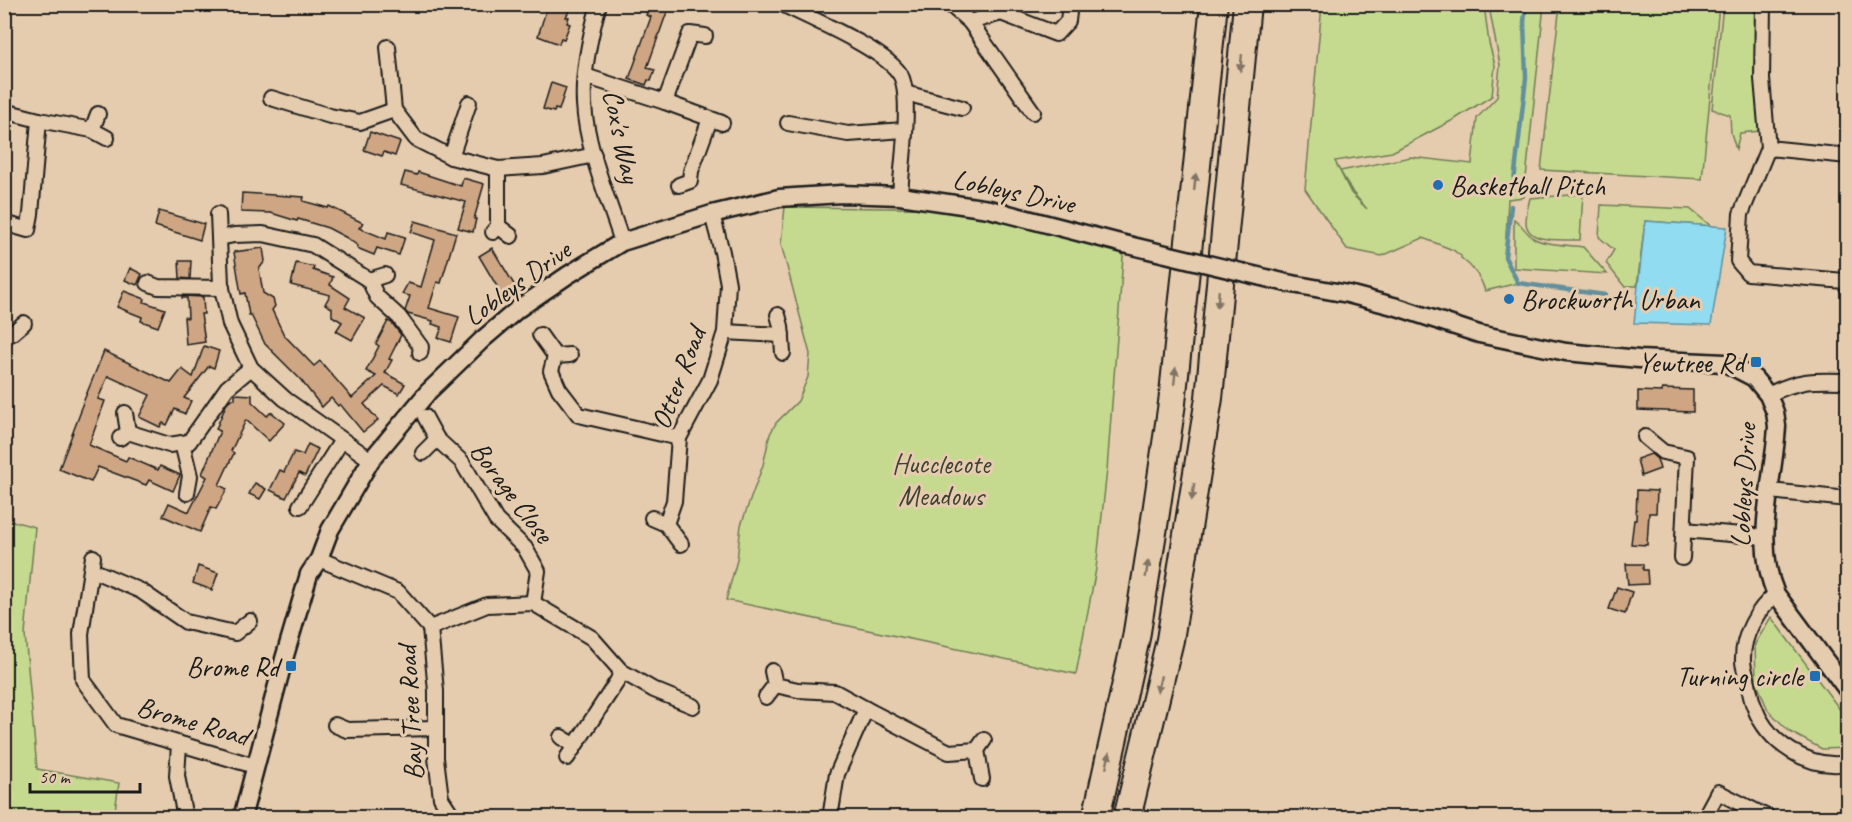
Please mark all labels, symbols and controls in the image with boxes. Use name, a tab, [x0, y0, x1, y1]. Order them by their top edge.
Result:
one-way arrow	[1236, 53, 1246, 72]
street label: Cox's Way	[595, 86, 649, 188]
street label: Lobleys Drive	[950, 161, 1080, 221]
place label: Basketball Pitch	[1450, 168, 1605, 203]
one-way arrow	[1190, 173, 1200, 192]
marker: Basketball Pitch	[1431, 178, 1445, 192]
street label: Lobleys Drive	[457, 231, 579, 333]
place label: Brockworth Urban	[1521, 282, 1701, 317]
one-way arrow	[1213, 289, 1223, 308]
marker: Brockworth Urban	[1502, 292, 1516, 306]
street label: Otter Road	[643, 318, 715, 434]
place label: Yewtree Rd	[1638, 345, 1748, 380]
marker: Yewtree Rd	[1749, 355, 1763, 369]
one-way arrow	[1170, 367, 1180, 386]
street label: Lobleys Drive	[1722, 420, 1764, 548]
street label: Borage Close	[462, 434, 563, 551]
park label: Hucclecote Meadows	[892, 446, 992, 513]
one-way arrow	[1189, 483, 1198, 502]
one-way arrow	[1143, 560, 1152, 579]
street label: Bay Tree Road	[389, 641, 431, 781]
place label: Brome Rd	[187, 649, 283, 684]
marker: Brome Rd	[284, 659, 298, 673]
place label: Turning circle	[1676, 659, 1805, 694]
marker: Turning circle	[1808, 669, 1822, 683]
one-way arrow	[1154, 675, 1163, 694]
street label: Brome Road	[133, 688, 257, 755]
one-way arrow	[1104, 751, 1113, 770]
scale bar	[30, 756, 140, 794]
text: 50 m	[39, 766, 72, 788]

